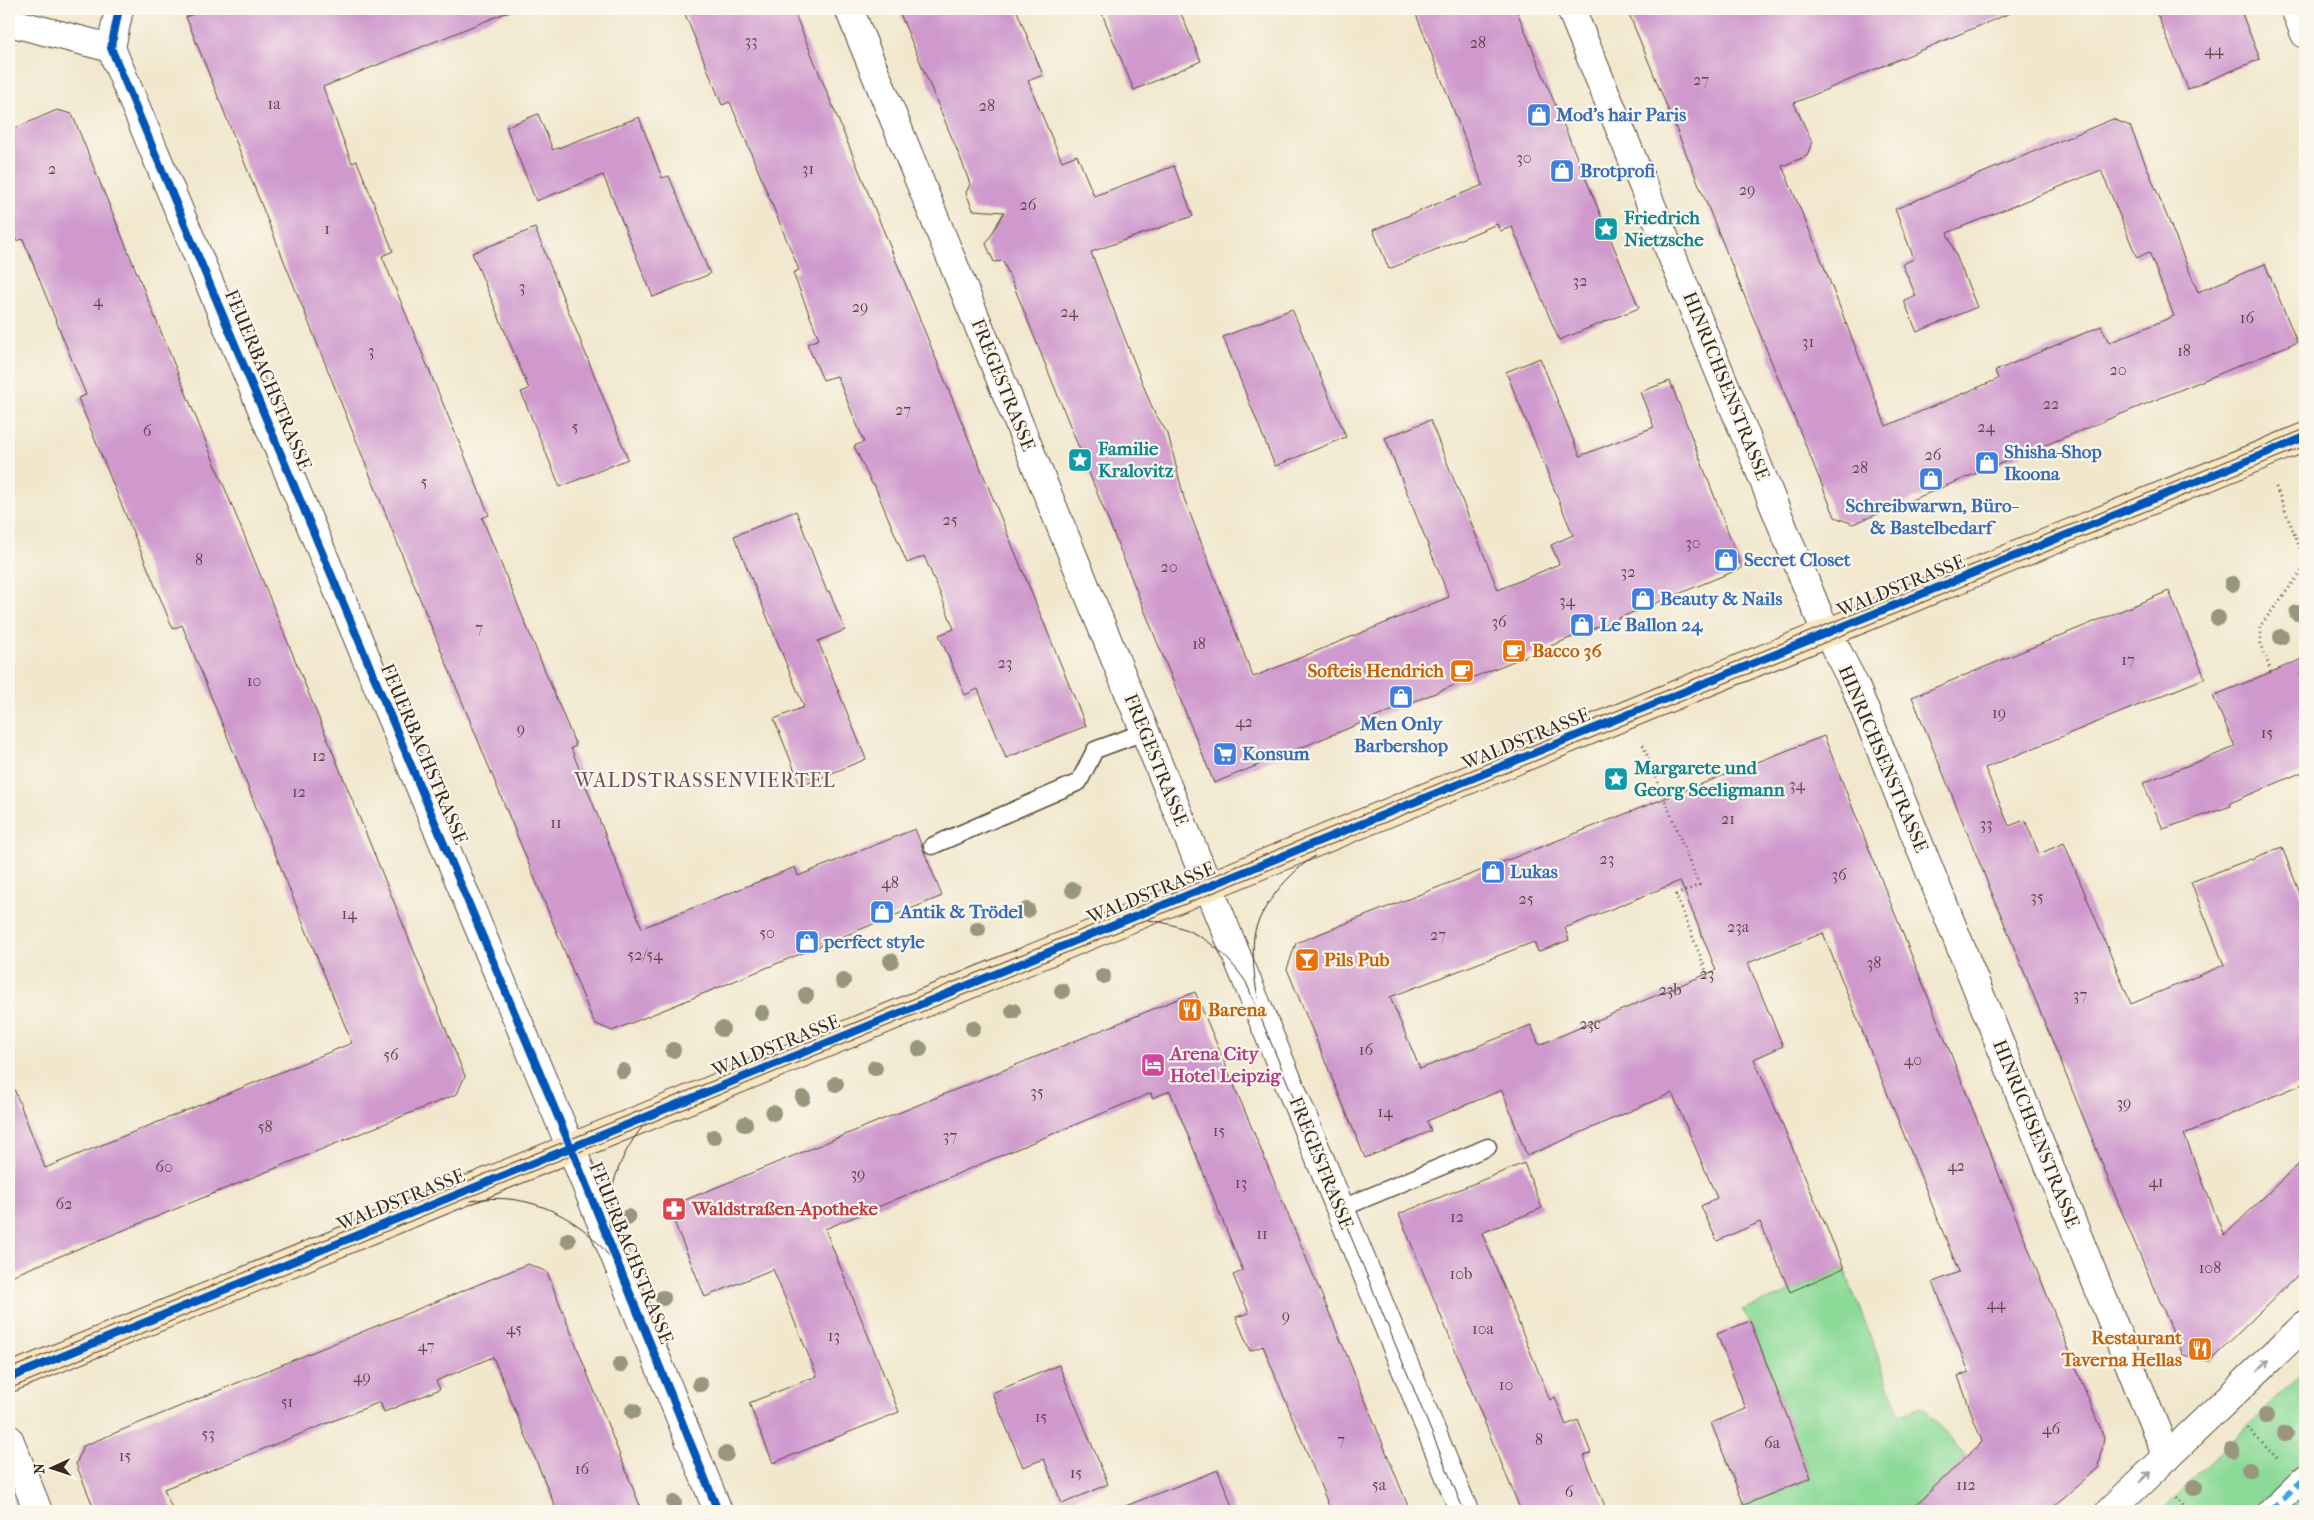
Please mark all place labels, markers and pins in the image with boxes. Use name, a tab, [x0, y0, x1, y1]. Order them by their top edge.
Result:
shop icon: Mod's hair Paris	[1526, 102, 1552, 128]
place label: Mod's hair Paris	[1555, 104, 1686, 126]
shop icon: Brotprofi	[1549, 158, 1575, 184]
place label: Brotprofi	[1580, 160, 1655, 182]
place label: Friedrich Nietzsche	[1623, 207, 1704, 251]
place icon: Friedrich Nietzsche	[1593, 216, 1619, 242]
place label: Familie Kralovitz	[1097, 438, 1174, 482]
place label: Shisha-Shop Ikoona	[2004, 441, 2102, 485]
place icon: Familie Kralovitz	[1067, 447, 1093, 473]
shop icon: Shisha-Shop Ikoona	[1974, 450, 2000, 476]
shop icon: Schreibwarwn, Büro- & Bastelbedarf	[1918, 466, 1944, 492]
place label: Schreibwarwn, Büro- & Bastelbedarf	[1846, 495, 2020, 539]
shop icon: Secret Closet	[1713, 547, 1739, 573]
place label: Secret Closet	[1744, 549, 1851, 571]
shop icon: Beauty & Nails	[1630, 586, 1656, 612]
place label: Beauty & Nails	[1660, 588, 1782, 610]
shop icon: Le Ballon 24	[1569, 612, 1595, 638]
place label: Le Ballon 24	[1600, 614, 1703, 636]
cafe icon: Bacco 36	[1501, 638, 1527, 664]
place label: Bacco 36	[1532, 640, 1602, 662]
cafe icon: Softeis Hendrich	[1449, 658, 1475, 684]
place label: Softeis Hendrich	[1308, 660, 1444, 682]
shop icon: Men Only Barbershop	[1388, 684, 1414, 710]
place label: Men Only Barbershop	[1354, 713, 1448, 757]
supermarket icon: Konsum	[1212, 741, 1238, 767]
place label: Konsum	[1242, 743, 1310, 765]
place label: Margarete und Georg Seeligmann	[1633, 757, 1786, 801]
place icon: Margarete und Georg Seeligmann	[1603, 766, 1629, 792]
shop icon: Lukas	[1480, 859, 1506, 885]
place label: Lukas	[1510, 861, 1558, 883]
shop icon: Antik & Trödel	[869, 899, 895, 925]
place label: Antik & Trödel	[899, 901, 1024, 923]
shop icon: perfect style	[794, 929, 820, 955]
place label: perfect style	[823, 931, 925, 953]
bar icon: Pils Pub	[1294, 947, 1320, 973]
place label: Pils Pub	[1324, 949, 1390, 971]
restaurant icon: Barena	[1177, 997, 1203, 1023]
place label: Barena	[1208, 999, 1268, 1021]
place label: Arena City Hotel Leipzig	[1169, 1043, 1282, 1087]
hotel icon: Arena City Hotel Leipzig	[1140, 1052, 1166, 1078]
pharmacy icon: Waldstraßen-Apotheke	[661, 1196, 687, 1222]
place label: Waldstraßen-Apotheke	[691, 1198, 878, 1220]
place label: Restaurant Taverna Hellas	[2060, 1327, 2182, 1371]
restaurant icon: Restaurant Taverna Hellas	[2187, 1336, 2213, 1362]

